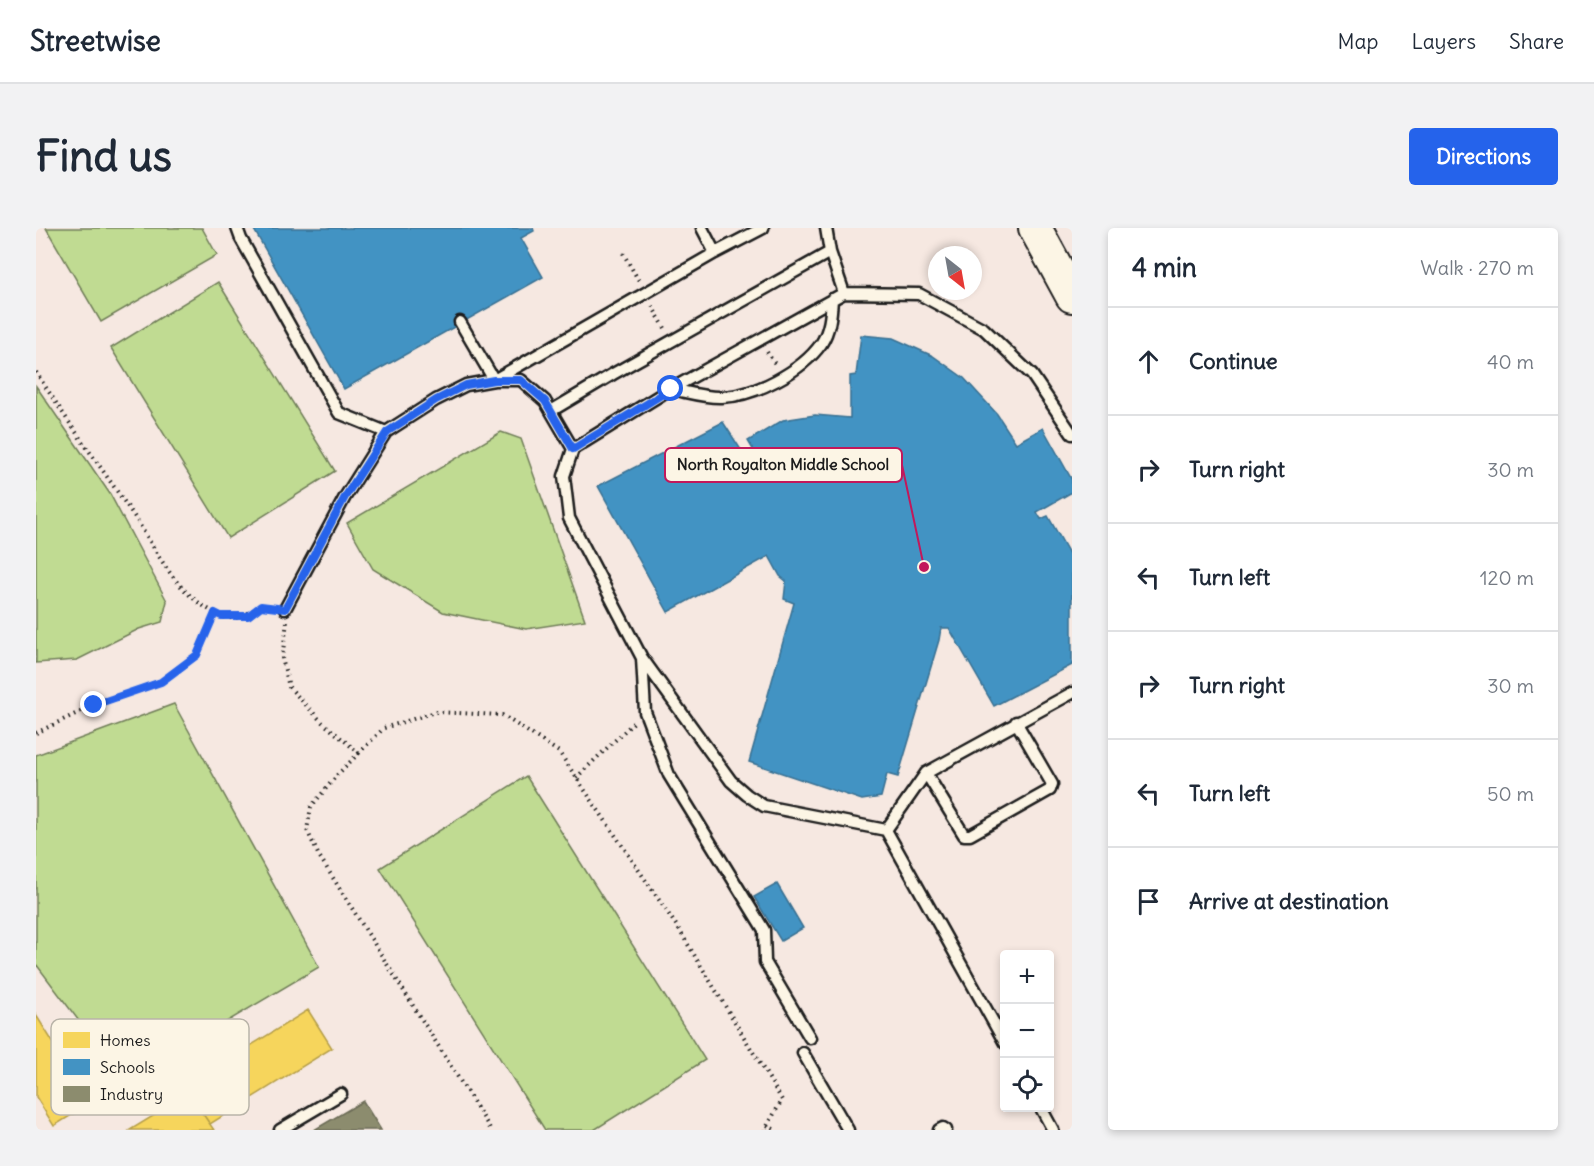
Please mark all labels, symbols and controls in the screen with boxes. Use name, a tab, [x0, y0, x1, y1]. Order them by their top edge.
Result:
text: Streetwise	[30, 23, 161, 59]
text: Map	[1338, 28, 1378, 55]
text: Layers	[1411, 28, 1476, 55]
text: Share	[1509, 28, 1564, 55]
button: Directions	[1409, 128, 1558, 185]
text: Find us	[36, 130, 172, 182]
north arrow	[928, 246, 982, 300]
text: 4 min	[1132, 251, 1197, 284]
text: Walk · 270 m	[1420, 255, 1534, 280]
icon: ahead	[1132, 345, 1165, 378]
text: Continue	[1189, 347, 1278, 375]
text: 40 m	[1487, 349, 1534, 374]
route start	[657, 375, 683, 401]
callout: North Royalton Middle School	[665, 448, 902, 482]
icon: right	[1132, 453, 1165, 486]
text: North Royalton Middle School	[677, 454, 889, 475]
text: Turn right	[1189, 455, 1285, 483]
text: 30 m	[1487, 457, 1534, 482]
icon: left	[1132, 561, 1165, 594]
text: Turn left	[1189, 563, 1270, 591]
text: 120 m	[1480, 565, 1534, 590]
icon: right	[1132, 669, 1165, 702]
text: Turn right	[1189, 671, 1285, 699]
text: 30 m	[1487, 673, 1534, 698]
route end	[80, 691, 106, 717]
icon: left	[1132, 777, 1165, 810]
text: Turn left	[1189, 779, 1270, 807]
text: 50 m	[1487, 781, 1534, 806]
icon: arrive	[1132, 885, 1165, 918]
text: Arrive at destination	[1189, 887, 1389, 915]
map controls	[1000, 950, 1054, 1112]
button: +	[1000, 950, 1054, 1004]
button: −	[1000, 1004, 1054, 1058]
legend	[51, 1019, 249, 1115]
text: Homes	[100, 1030, 150, 1050]
text: Schools	[100, 1057, 155, 1077]
button: locate	[1000, 1058, 1054, 1112]
text: Industry	[100, 1084, 163, 1104]

